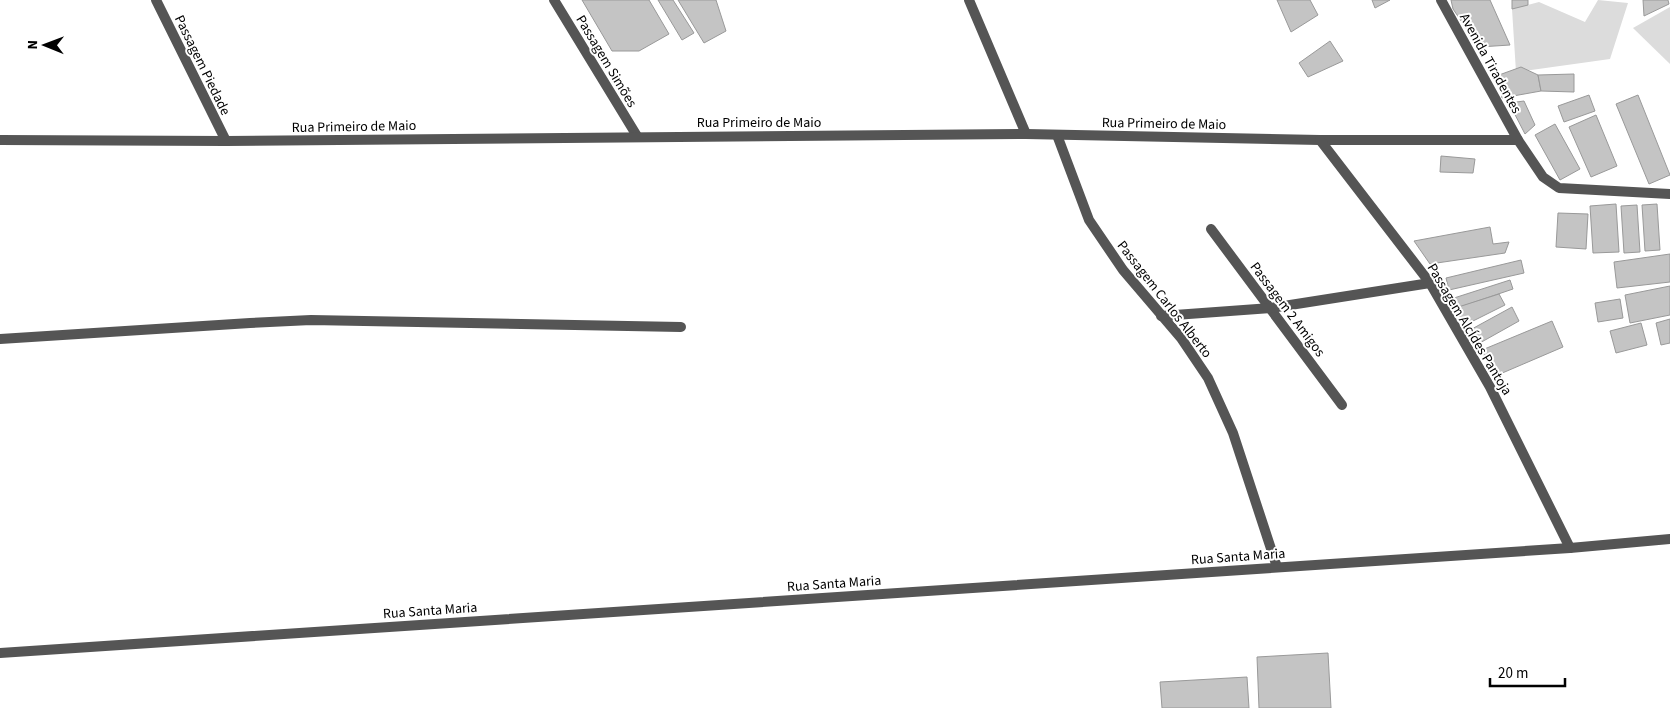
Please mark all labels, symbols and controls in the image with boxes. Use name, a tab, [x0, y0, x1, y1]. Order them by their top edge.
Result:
street label: Avenida Tiradentes	[1454, 10, 1526, 117]
street label: Passagem Piedade	[169, 12, 235, 119]
street label: Passagem Simões	[571, 12, 642, 111]
north arrow	[20, 20, 70, 70]
text: N	[23, 40, 43, 50]
street label: Rua Primeiro de Maio	[697, 113, 821, 133]
street label: Rua Primeiro de Maio	[1102, 113, 1226, 135]
street label: Rua Primeiro de Maio	[292, 116, 416, 138]
street label: Passagem Carlos Alberto	[1112, 237, 1216, 362]
street label: Passagem 2 Amigos	[1245, 258, 1330, 361]
street label: Passagem AlcÍdes Pantoja	[1422, 260, 1517, 399]
street label: Rua Santa Maria	[1190, 544, 1286, 570]
street label: Rua Santa Maria	[786, 571, 882, 597]
street label: Rua Santa Maria	[382, 598, 478, 624]
scale bar	[1490, 656, 1565, 688]
text: 20 m	[1498, 663, 1528, 684]

